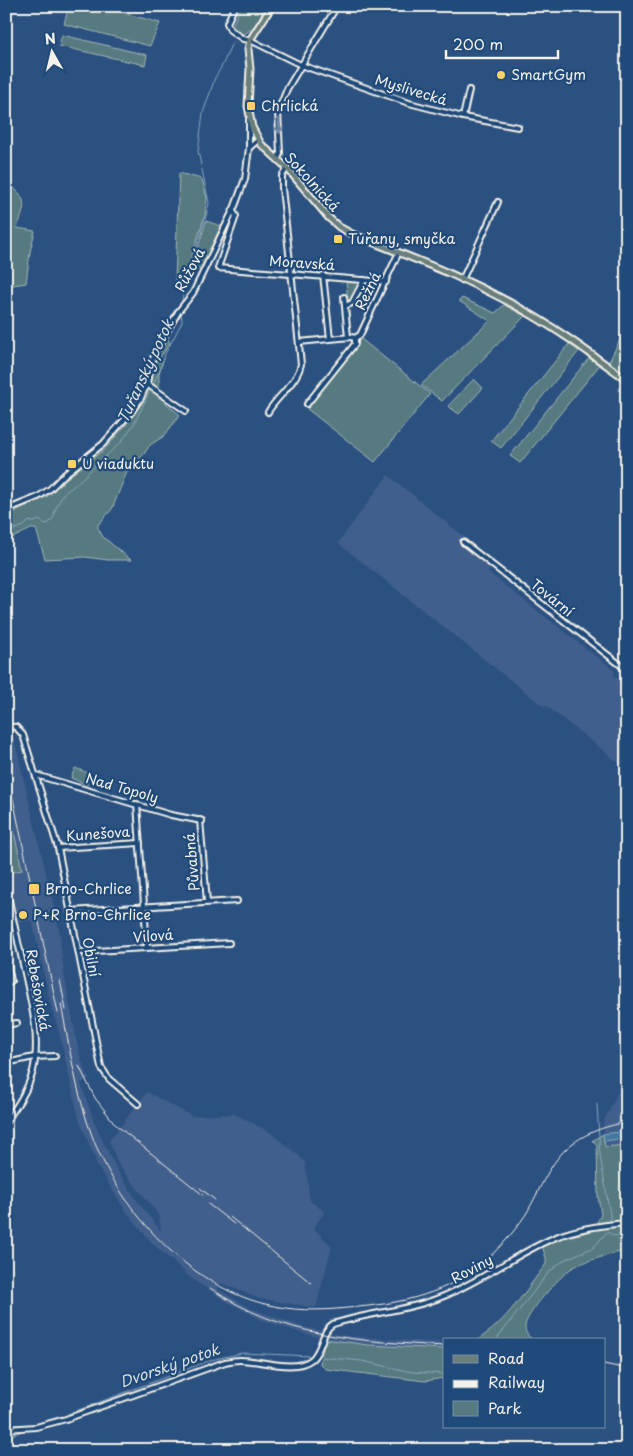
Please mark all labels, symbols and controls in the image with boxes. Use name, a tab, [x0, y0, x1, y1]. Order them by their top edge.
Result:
text: N	[43, 27, 57, 50]
north arrow	[28, 28, 78, 78]
scale bar	[446, 28, 558, 60]
text: 200 m	[453, 32, 503, 55]
place label: SmartGym	[511, 64, 586, 85]
street label: Myslivecká	[372, 69, 450, 111]
marker: SmartGym	[495, 69, 507, 81]
place label: Chrlická	[261, 95, 318, 116]
marker: Chrlická	[245, 100, 257, 112]
one-way arrow	[275, 118, 284, 134]
street label: Sokolnická	[280, 147, 345, 216]
place label: Tuřany, smyčka	[348, 228, 455, 249]
marker: Tuřany, smyčka	[332, 233, 344, 245]
street label: Růžová	[169, 244, 210, 296]
street label: Moravská	[268, 250, 336, 275]
street label: Režná	[349, 268, 386, 313]
water label: Tuřanský potok	[110, 314, 179, 426]
place label: U viaduktu	[82, 453, 154, 474]
marker: U viaduktu	[66, 458, 78, 470]
street label: Tovární	[526, 574, 578, 621]
street label: Nad Topoly	[83, 767, 161, 808]
street label: Kunešova	[65, 821, 131, 846]
street label: Půvabná	[178, 832, 204, 892]
place label: Brno-Chrlice	[45, 878, 132, 899]
marker: Brno-Chrlice	[27, 882, 41, 896]
place label: P+R Brno-Chrlice	[33, 904, 151, 925]
marker: P+R Brno-Chrlice	[17, 909, 29, 921]
street label: Vilová	[132, 924, 174, 947]
street label: Obilní	[77, 935, 106, 978]
street label: Rebešovická	[21, 947, 56, 1033]
street label: Roviny	[447, 1249, 496, 1288]
water label: Dvorský potok	[116, 1337, 223, 1392]
legend	[443, 1338, 606, 1428]
text: Road	[488, 1346, 524, 1369]
text: Railway	[488, 1370, 545, 1393]
text: Park	[488, 1396, 522, 1419]

